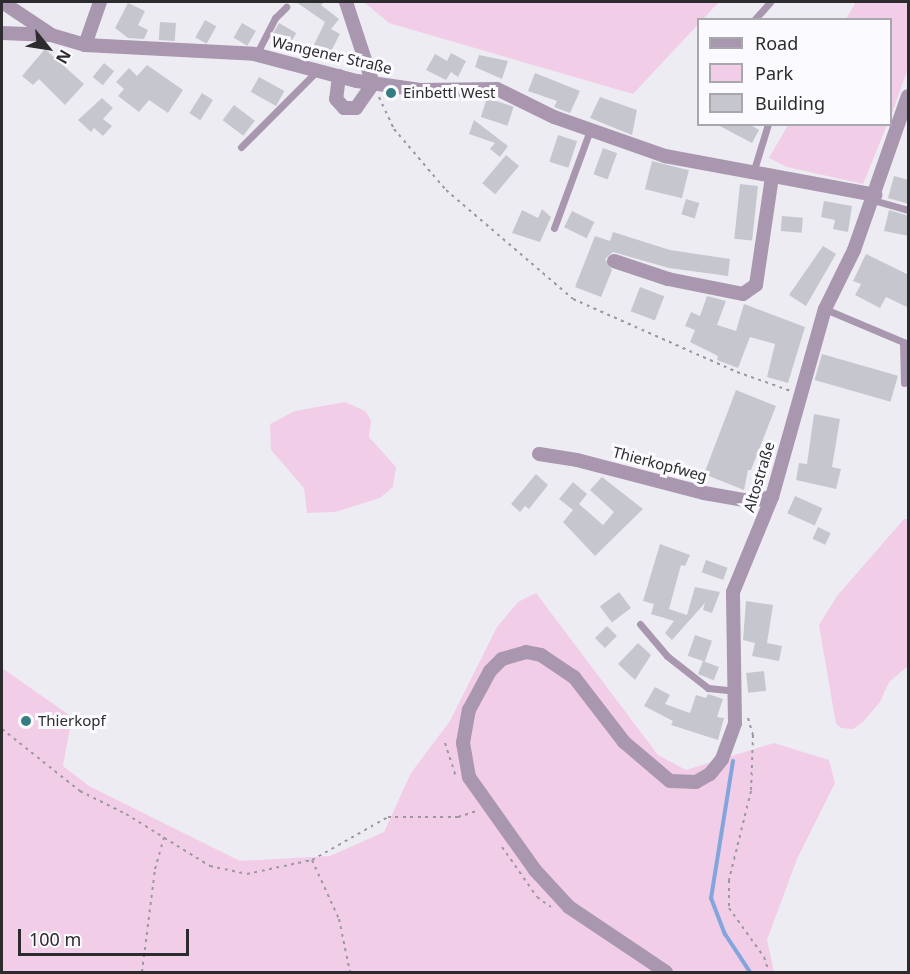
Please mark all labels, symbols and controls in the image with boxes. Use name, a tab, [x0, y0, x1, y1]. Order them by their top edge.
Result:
north arrow	[18, 18, 78, 78]
legend	[697, 18, 892, 126]
text: Road	[755, 31, 798, 55]
street label: Wangener Straße	[270, 32, 394, 78]
text: N	[51, 46, 76, 68]
text: Park	[755, 61, 793, 85]
place label: Einbettl West	[403, 84, 495, 102]
marker: Einbettl West	[384, 86, 398, 100]
text: Building	[755, 91, 825, 115]
street label: Altostraße	[740, 440, 778, 514]
street label: Thierkopfweg	[611, 443, 709, 485]
place label: Thierkopf	[38, 712, 106, 730]
marker: Thierkopf	[19, 714, 33, 728]
scale bar	[21, 917, 192, 955]
text: 100 m	[29, 927, 81, 951]

